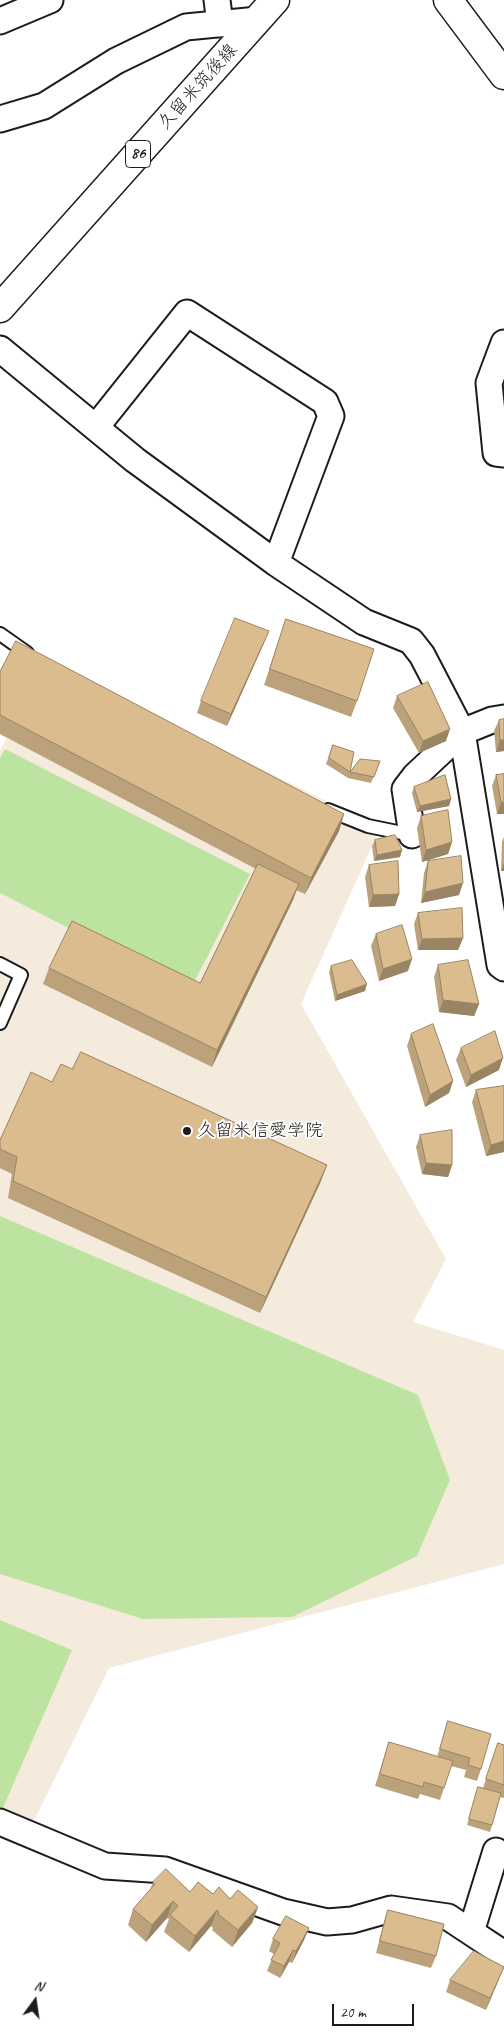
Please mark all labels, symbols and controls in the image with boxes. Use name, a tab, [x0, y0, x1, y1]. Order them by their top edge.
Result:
street label: 久留米筑後線	[154, 40, 242, 134]
road number: 86	[126, 140, 150, 168]
place label: 久留米信愛学院	[197, 1120, 323, 1142]
marker: 久留米信愛学院	[181, 1125, 193, 1137]
north arrow	[10, 1976, 60, 2026]
text: N	[32, 1977, 45, 1995]
scale bar	[334, 1994, 416, 2026]
text: 20 m	[340, 2003, 366, 2022]

